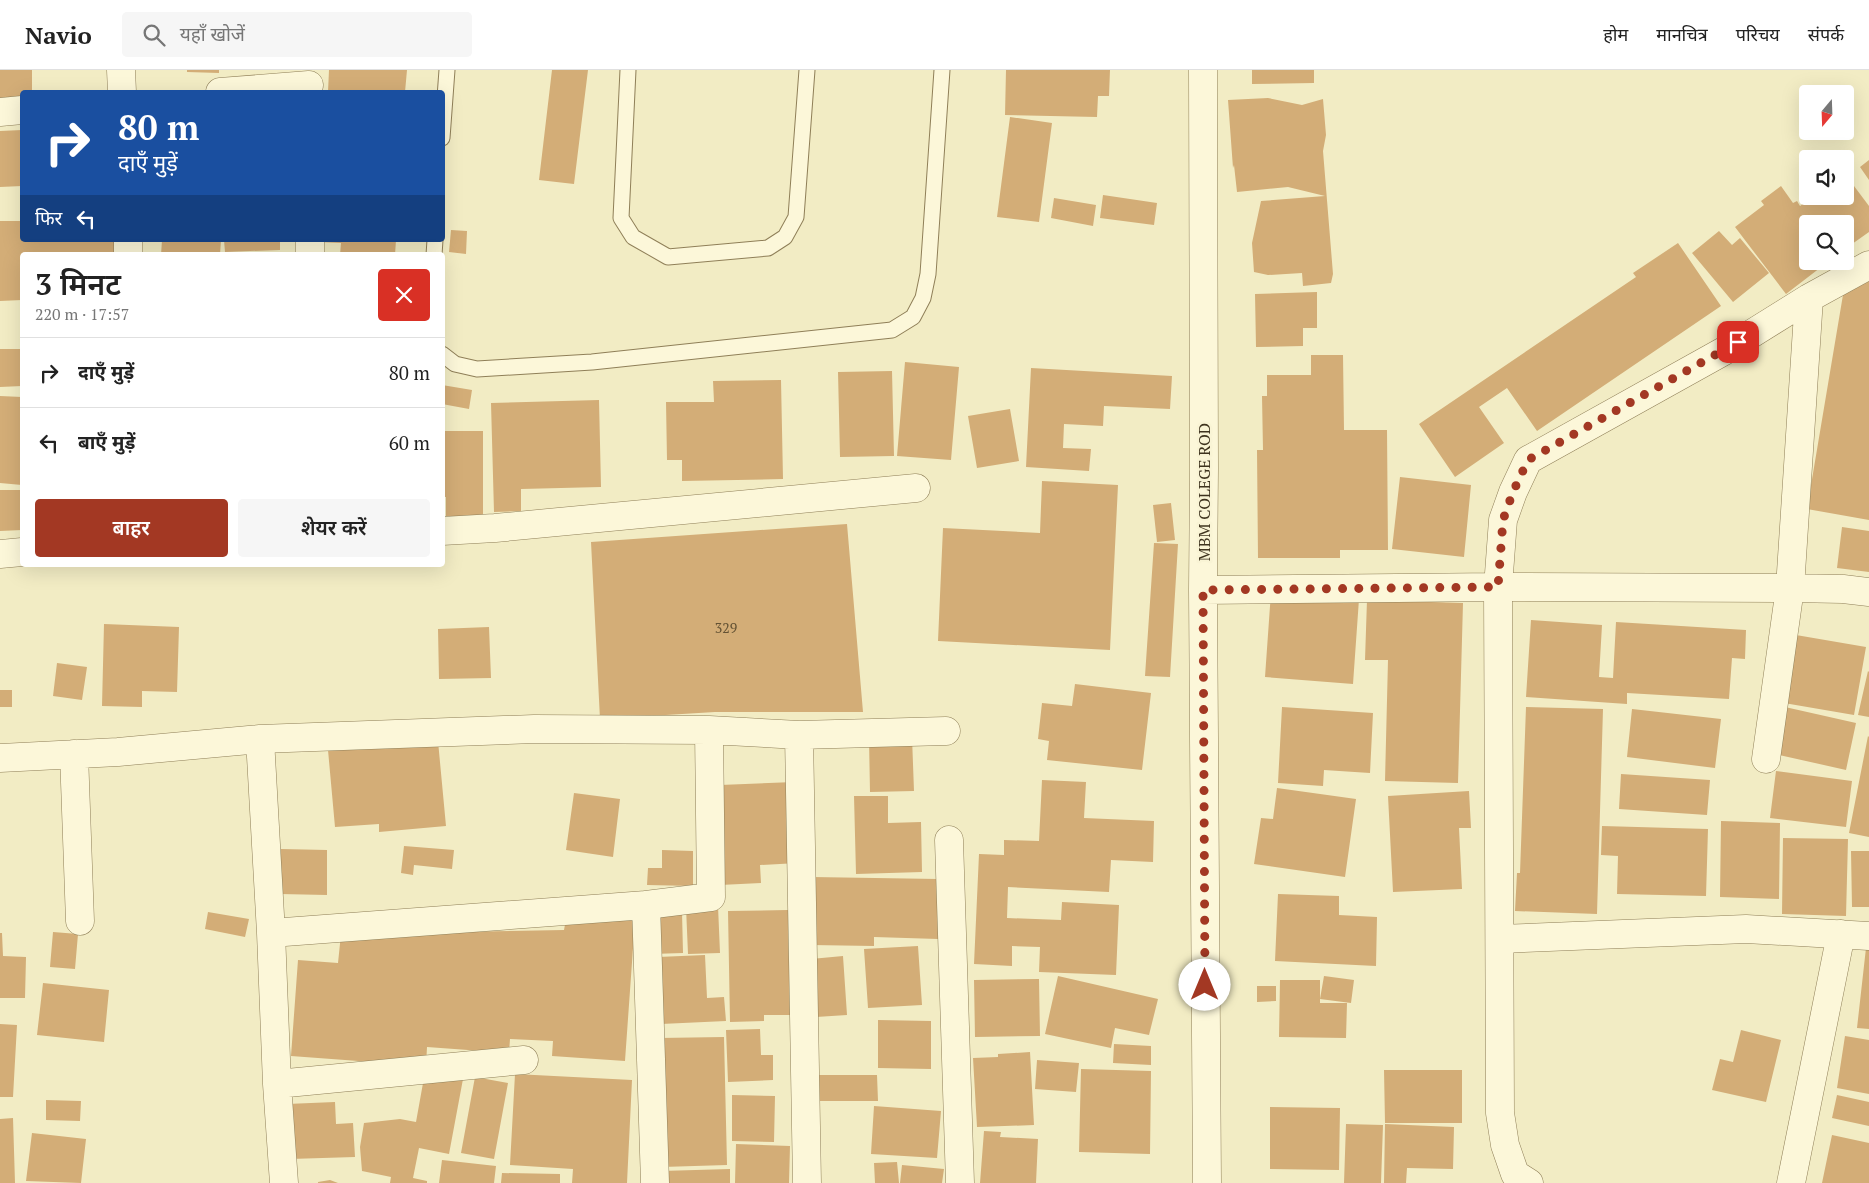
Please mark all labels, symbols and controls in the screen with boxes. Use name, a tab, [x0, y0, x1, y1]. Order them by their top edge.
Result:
search box	[122, 12, 472, 57]
text: Navio	[25, 19, 92, 51]
icon: search	[140, 21, 168, 49]
text: यहाँ खोजें	[180, 21, 245, 46]
text: होम	[1603, 22, 1628, 46]
text: मानचित्र	[1656, 22, 1708, 46]
text: परिचय	[1736, 22, 1780, 46]
text: संपर्क	[1808, 22, 1844, 46]
north arrow	[1799, 85, 1854, 140]
map controls	[1799, 85, 1854, 270]
text: 80 m	[118, 104, 199, 150]
icon: right	[35, 110, 100, 175]
text: दाएँ मुड़ें	[118, 148, 178, 177]
button: sound	[1799, 150, 1854, 205]
text: फिर	[35, 205, 62, 230]
icon: left	[72, 205, 100, 233]
button: search	[1799, 215, 1854, 270]
text: 3 मिनट	[35, 264, 121, 304]
button: close	[378, 269, 430, 321]
text: 220 m · 17:57	[35, 303, 129, 325]
pin	[1717, 321, 1759, 363]
icon: arrive	[1724, 328, 1752, 356]
icon: right	[35, 359, 63, 387]
text: दाएँ मुड़ें	[78, 359, 134, 384]
text: 80 m	[389, 360, 430, 385]
street label: MBM COLEGE ROD	[1193, 423, 1215, 561]
icon: left	[35, 429, 63, 457]
text: बाएँ मुड़ें	[78, 429, 135, 454]
text: 60 m	[389, 430, 430, 455]
button: बाहर	[35, 499, 228, 557]
button: शेयर करें	[238, 499, 430, 557]
house number: 329	[715, 618, 737, 637]
position arrow	[1178, 958, 1230, 1010]

